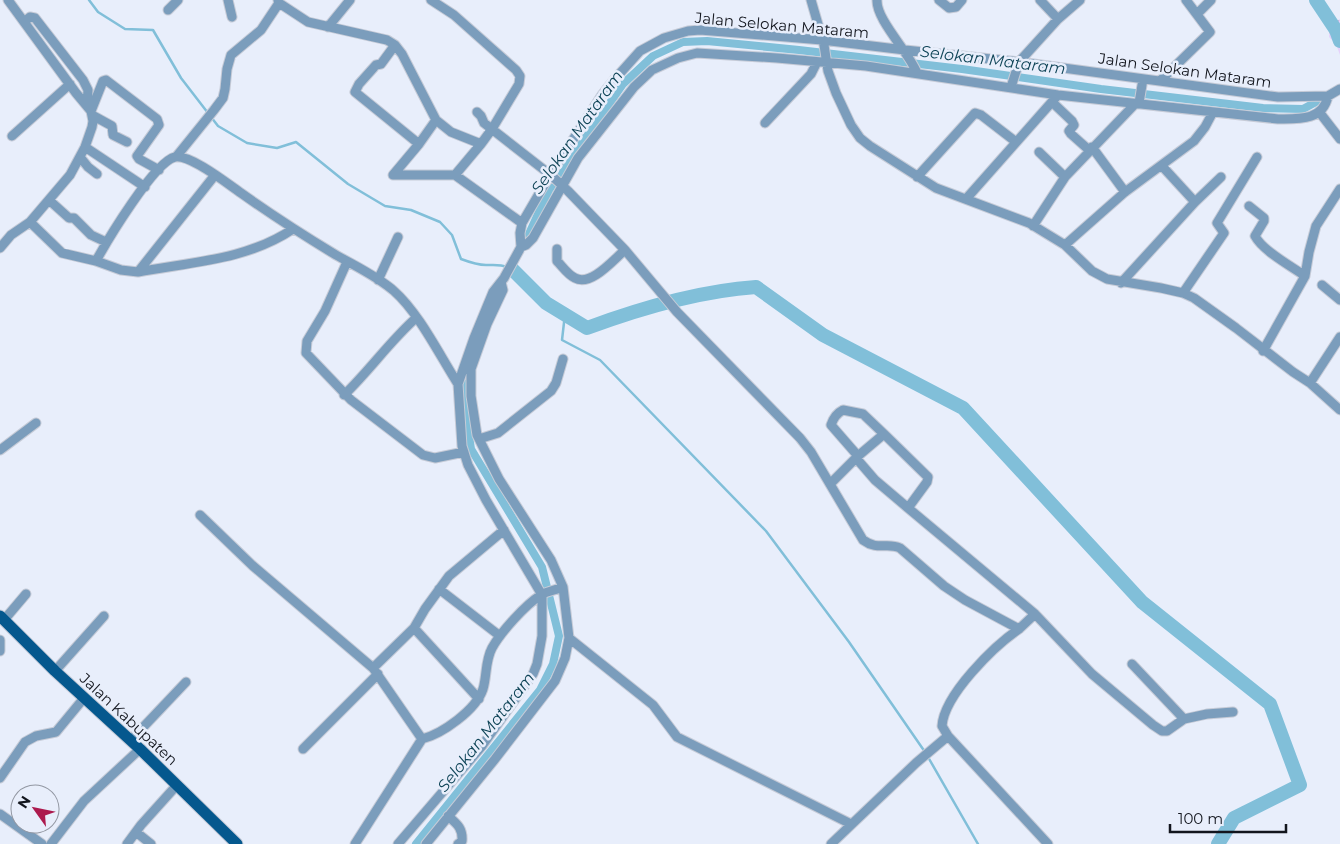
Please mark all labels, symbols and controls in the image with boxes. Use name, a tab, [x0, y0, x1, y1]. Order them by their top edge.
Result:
street label: Jalan Selokan Mataram	[693, 8, 870, 42]
water label: Selokan Mataram	[919, 42, 1067, 78]
street label: Jalan Selokan Mataram	[1096, 48, 1273, 92]
water label: Selokan Mataram	[527, 67, 627, 197]
street label: Jalan Kabupaten	[75, 668, 182, 769]
water label: Selokan Mataram	[434, 669, 538, 795]
north arrow	[10, 784, 60, 834]
text: N	[13, 792, 35, 812]
scale bar	[1170, 802, 1286, 834]
text: 100 m	[1178, 809, 1223, 828]

